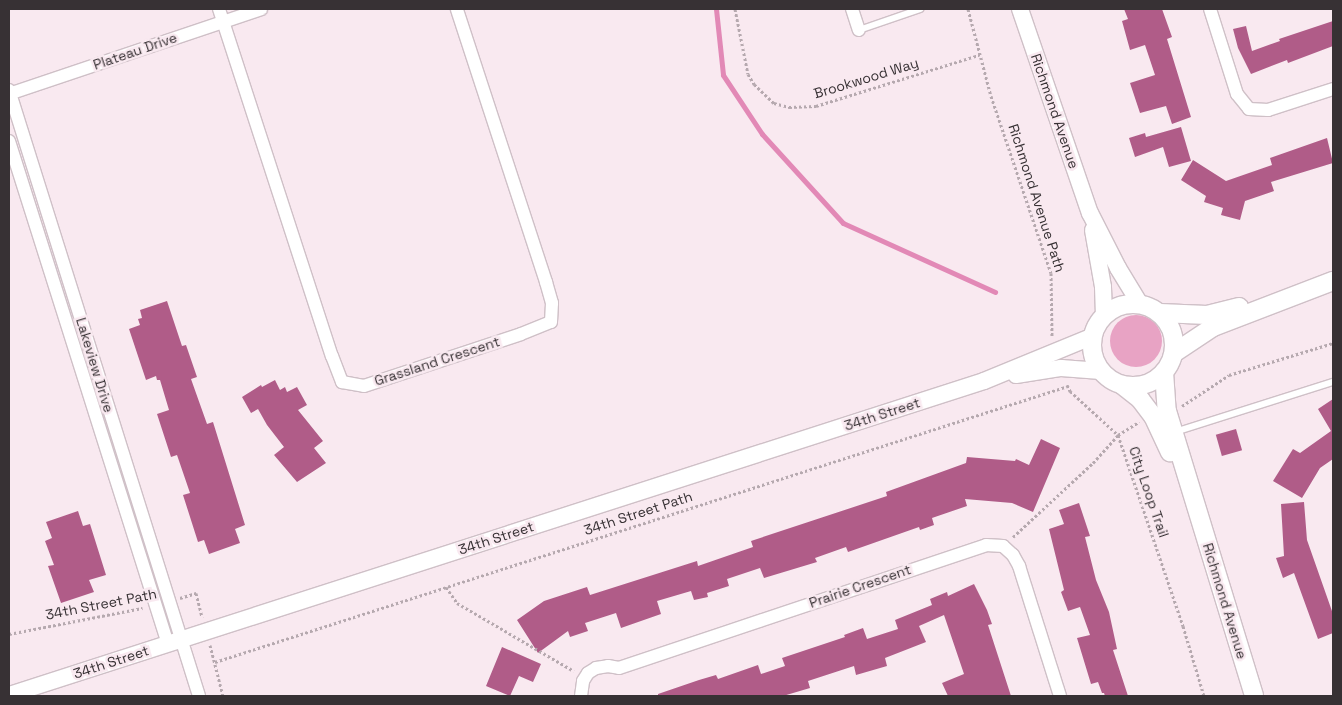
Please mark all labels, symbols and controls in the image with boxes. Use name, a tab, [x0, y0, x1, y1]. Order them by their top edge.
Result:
street label: Plateau Drive	[91, 29, 179, 73]
street label: Richmond Avenue	[1027, 51, 1083, 171]
street label: Brookwood Way	[812, 54, 920, 102]
street label: Richmond Avenue Path	[1005, 122, 1069, 274]
street label: Lakeview Drive	[73, 316, 117, 414]
street label: Grassland Crescent	[372, 333, 502, 389]
street label: 34th Street	[842, 394, 922, 434]
street label: City Loop Trail	[1125, 444, 1173, 540]
street label: 34th Street Path	[582, 488, 694, 538]
street label: 34th Street	[456, 518, 536, 558]
street label: Richmond Avenue	[1199, 541, 1251, 661]
street label: Prairie Crescent	[807, 561, 913, 611]
street label: 34th Street Path	[44, 585, 158, 623]
street label: 34th Street	[71, 642, 151, 682]

